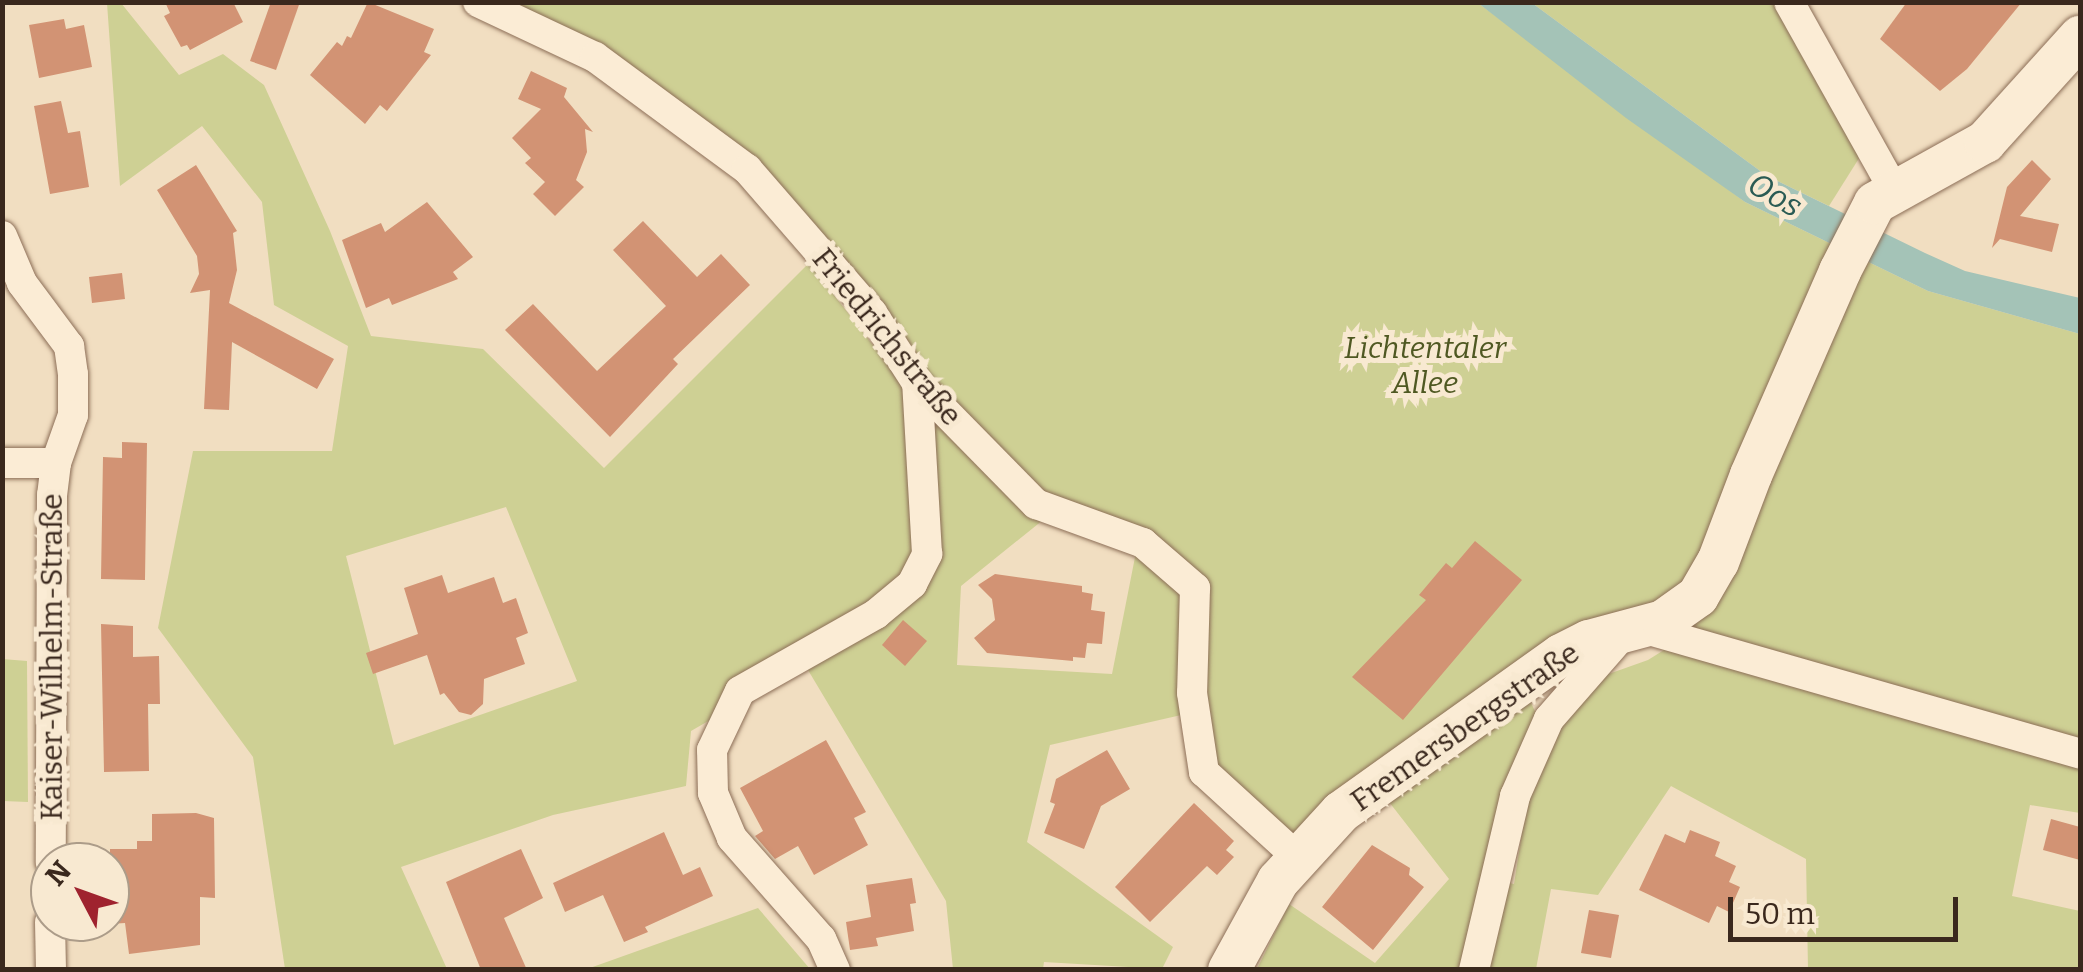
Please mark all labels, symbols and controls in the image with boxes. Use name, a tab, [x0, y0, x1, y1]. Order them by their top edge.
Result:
water label: Oos	[1741, 164, 1809, 226]
street label: Friedrichstraße	[805, 241, 969, 433]
park label: Lichtentaler Allee	[1344, 330, 1506, 400]
street label: Kaiser-Wilhelm-Straße	[34, 493, 70, 821]
street label: Fremersbergstraße	[1344, 635, 1586, 819]
north arrow	[30, 842, 130, 942]
text: N	[39, 854, 78, 892]
scale bar	[1733, 877, 1963, 939]
text: 50 m	[1745, 896, 1815, 932]

